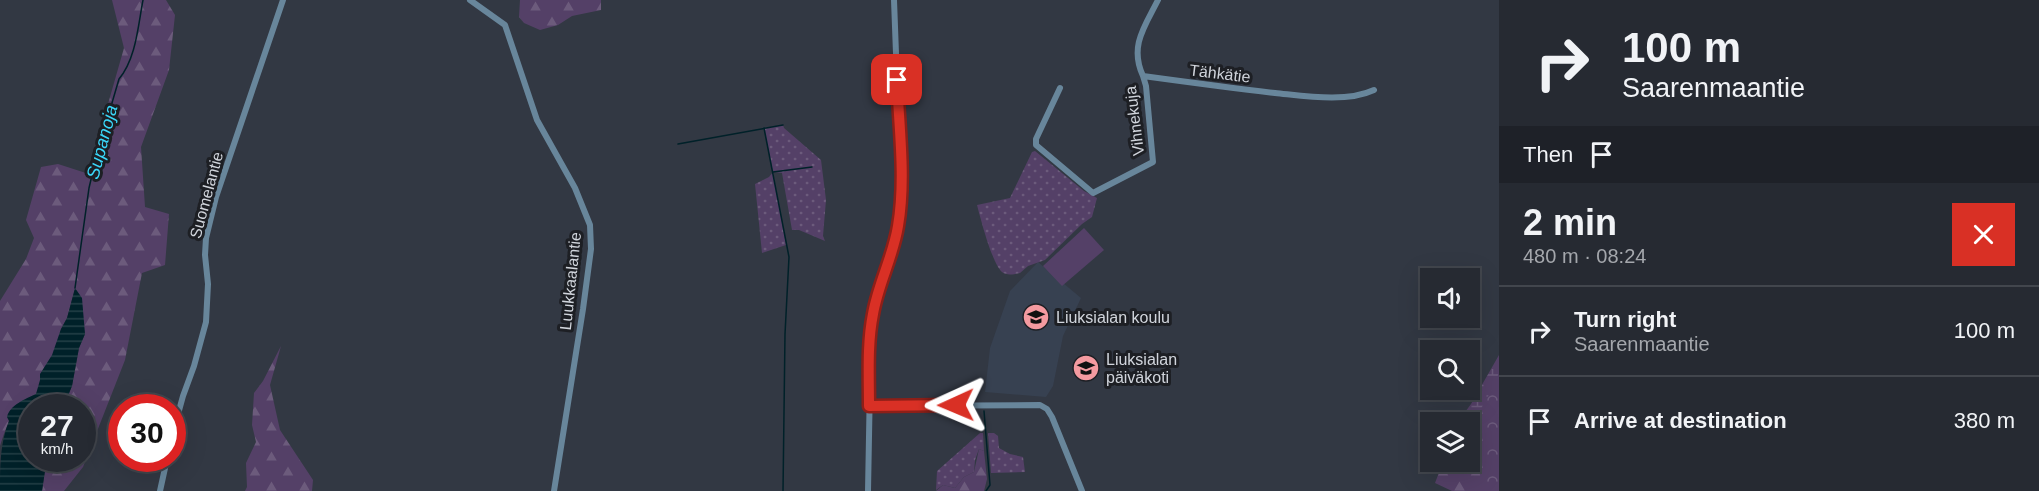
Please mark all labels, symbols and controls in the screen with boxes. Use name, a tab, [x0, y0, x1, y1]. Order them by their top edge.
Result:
icon: right	[1523, 24, 1601, 102]
text: 100 m	[1622, 24, 1741, 71]
pin	[871, 54, 922, 105]
street label: Tähkätie	[1188, 61, 1252, 86]
icon: arrive	[880, 63, 913, 96]
text: Saarenmaantie	[1622, 73, 1805, 103]
street label: Vihnekuja	[1122, 85, 1147, 157]
water label: Supanoja	[82, 103, 122, 181]
icon: arrive	[1585, 138, 1618, 171]
text: Then	[1523, 142, 1573, 167]
street label: Suomelantie	[187, 150, 226, 240]
text: 2 min	[1523, 202, 1617, 243]
button: close	[1952, 203, 2015, 266]
street label: Luukkaalantie	[557, 231, 584, 331]
text: 480 m · 08:24	[1523, 245, 1646, 267]
map controls	[1420, 268, 1480, 472]
button: sound	[1420, 268, 1480, 328]
school or university icon: Liuksialan koulu	[1021, 302, 1051, 332]
text: Turn right	[1574, 307, 1676, 332]
place label: Liuksialan koulu	[1056, 309, 1170, 326]
icon: right	[1523, 315, 1556, 348]
text: 100 m	[1954, 318, 2015, 343]
text: Saarenmaantie	[1574, 333, 1710, 355]
button: search	[1420, 340, 1480, 400]
place label: Liuksialan päiväkoti	[1106, 351, 1177, 386]
school or university icon: Liuksialan päiväkoti	[1071, 353, 1101, 383]
position arrow	[924, 373, 988, 437]
speed limit sign: 30	[108, 394, 186, 472]
icon: arrive	[1523, 405, 1556, 438]
text: Arrive at destination	[1574, 408, 1787, 433]
text: 380 m	[1954, 408, 2015, 433]
text: 27	[40, 409, 74, 442]
button: layers	[1420, 412, 1480, 472]
text: km/h	[41, 440, 73, 457]

